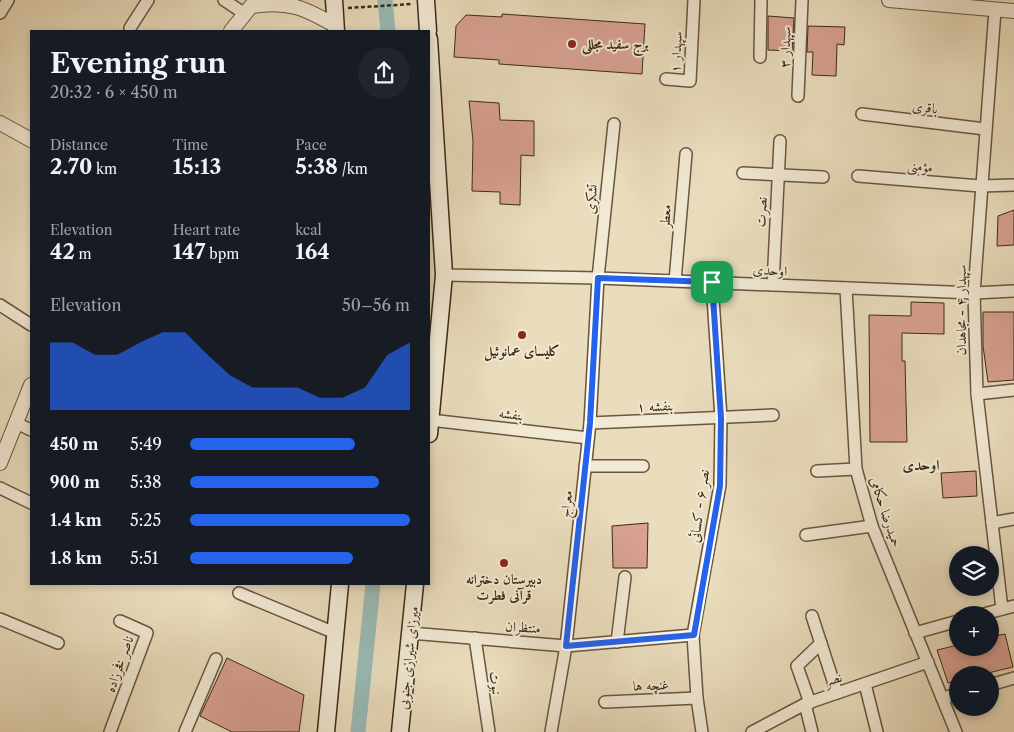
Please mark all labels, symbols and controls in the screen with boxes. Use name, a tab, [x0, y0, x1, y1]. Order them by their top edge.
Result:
street label: سپهدار ۳	[775, 26, 796, 68]
street label: سپهدار ۱	[666, 31, 687, 73]
place label: برج سفید مجللی	[581, 35, 649, 57]
marker: برج سفید مجللی	[566, 38, 578, 50]
text: Evening run	[50, 46, 226, 80]
button: share	[358, 47, 410, 99]
text: 20:32 · 6 × 450 m	[50, 82, 178, 102]
street label: باقری	[911, 97, 939, 118]
text: Distance	[50, 136, 108, 154]
text: Time	[173, 136, 208, 154]
text: Pace	[295, 136, 327, 154]
text: 2.70	[50, 154, 92, 179]
text: 15:13	[173, 154, 221, 179]
text: 5:38	[295, 154, 338, 179]
street label: مؤمنی	[906, 156, 934, 177]
text: km	[92, 160, 117, 178]
text: /km	[338, 160, 368, 178]
street label: تشکری	[580, 183, 603, 215]
street label: نصرت	[751, 196, 772, 228]
street label: معطر	[655, 204, 675, 230]
text: Elevation	[50, 221, 113, 239]
text: Heart rate	[173, 221, 240, 239]
text: kcal	[295, 221, 322, 239]
text: 42	[50, 239, 75, 264]
text: 147	[173, 239, 206, 264]
text: 164	[295, 239, 330, 264]
text: m	[75, 245, 92, 263]
text: bpm	[206, 245, 239, 263]
street label: اوحدی	[752, 260, 788, 280]
pin	[691, 261, 733, 303]
street label: سپهدار ۴ - مجاهدان	[952, 264, 971, 356]
icon: arrive	[698, 268, 726, 296]
text: Elevation	[50, 295, 121, 315]
text: 50–56 m	[342, 295, 410, 315]
marker: کلیسای عمانوئیل	[516, 329, 528, 341]
place label: کلیسای عمانوئیل	[484, 342, 560, 361]
street label: بنفشه ۱	[637, 396, 673, 416]
street label: بنفشه	[498, 404, 524, 424]
text: 450 m	[50, 434, 98, 454]
text: 5:49	[130, 434, 162, 454]
district label: اوحدی	[903, 455, 939, 474]
street label: نصر ۶ - کسائی	[685, 468, 714, 544]
text: 900 m	[50, 472, 100, 492]
text: 5:38	[130, 472, 161, 492]
street label: حمیدرضا حکامی	[866, 474, 906, 550]
street label: معراج	[556, 489, 580, 519]
text: 1.4 km	[50, 510, 102, 530]
text: 5:25	[130, 510, 161, 530]
map controls	[949, 546, 999, 716]
button: layers	[949, 546, 999, 596]
text: 1.8 km	[50, 548, 102, 568]
text: 5:51	[130, 548, 159, 568]
marker: دبیرستان دخترانه قرآنی فطرت	[498, 557, 510, 569]
place label: دبیرستان دخترانه قرآنی فطرت	[466, 570, 542, 605]
street label: میرزای شیرازی جنوبی	[394, 605, 423, 711]
button: +	[949, 606, 999, 656]
street label: منتظران	[504, 617, 542, 637]
street label: ناصر فخرزاده	[100, 633, 139, 695]
button: −	[949, 666, 999, 716]
street label: نصر	[820, 668, 845, 692]
street label: نبوت	[485, 670, 507, 696]
street label: غنچه ها	[633, 675, 669, 696]

